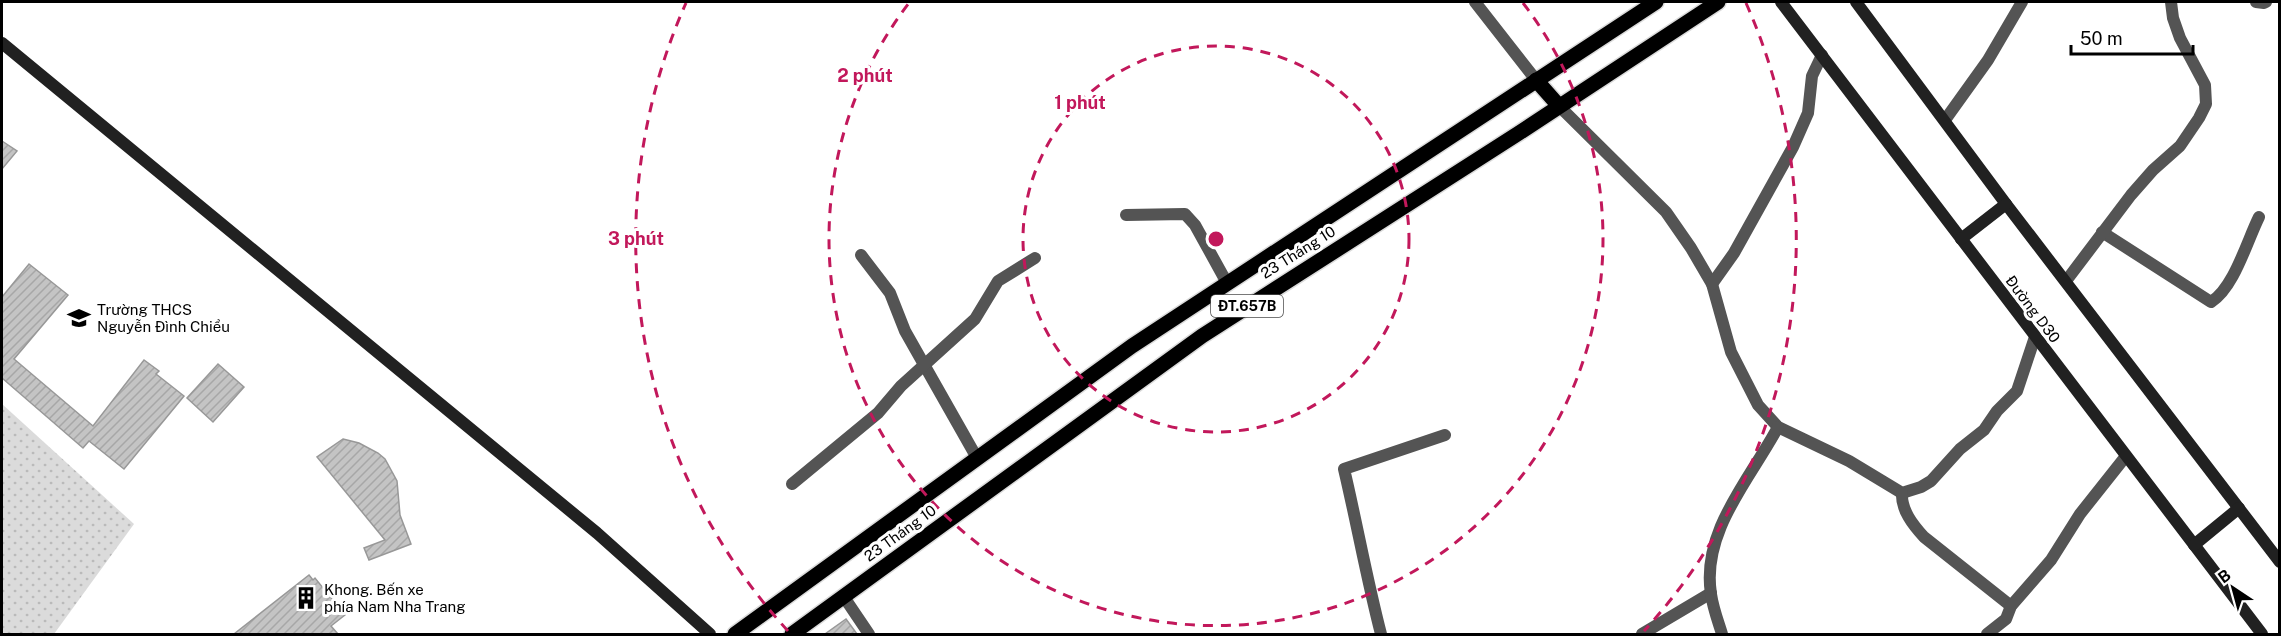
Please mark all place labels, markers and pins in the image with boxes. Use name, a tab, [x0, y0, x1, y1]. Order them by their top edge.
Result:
centre of rings	[1206, 229, 1226, 249]
place label: Trường THCS Nguyễn Đình Chiểu	[97, 301, 230, 335]
school or university icon: Trường THCS Nguyễn Đình Chiểu	[66, 305, 92, 331]
place label: Khong. Bến xe phía Nam Nha Trang	[324, 581, 466, 615]
building icon: Khong. Bến xe phía Nam Nha Trang	[293, 585, 319, 611]

